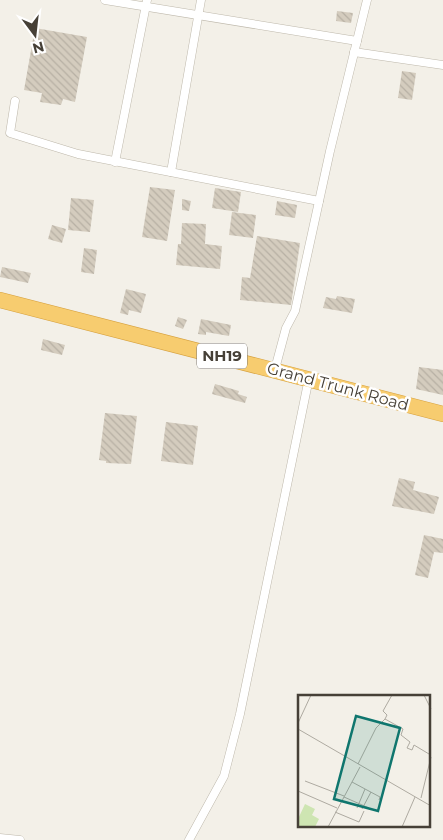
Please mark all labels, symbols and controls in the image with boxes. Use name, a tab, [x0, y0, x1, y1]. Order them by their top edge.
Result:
north arrow	[10, 10, 60, 60]
text: N	[31, 37, 46, 58]
road number: NH19	[197, 344, 247, 368]
street label: Grand Trunk Road	[265, 358, 411, 415]
inset map	[298, 695, 430, 828]

